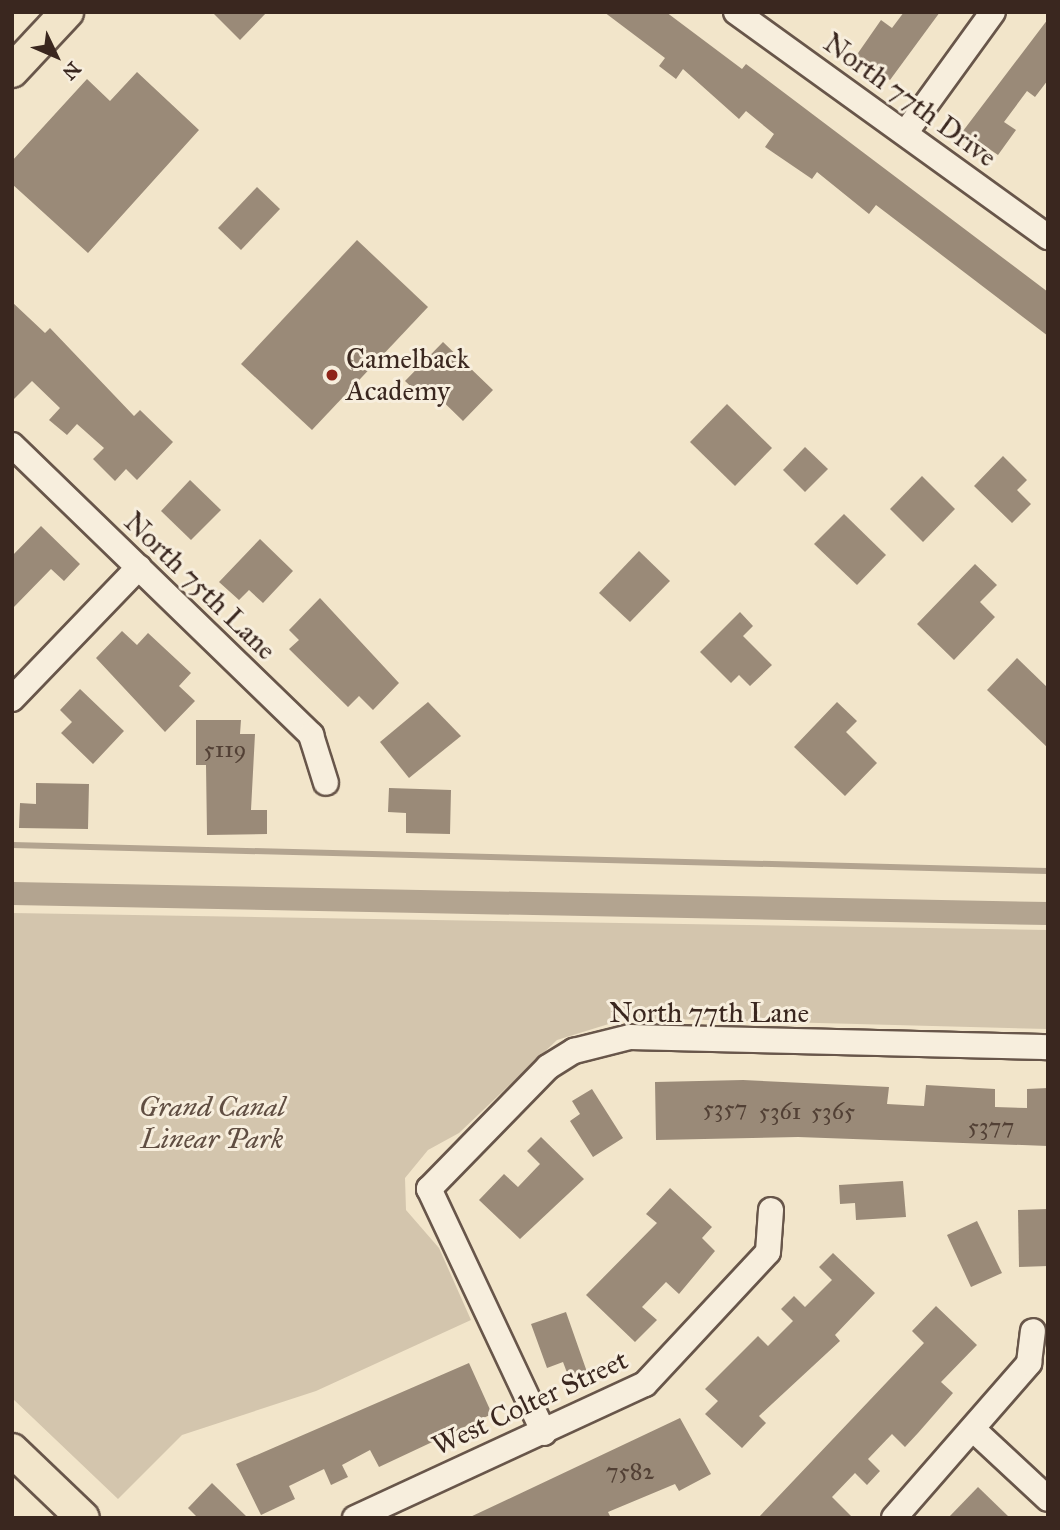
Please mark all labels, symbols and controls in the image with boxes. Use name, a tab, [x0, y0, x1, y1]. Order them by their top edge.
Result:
north arrow	[21, 21, 91, 91]
street label: North 77th Drive	[817, 26, 1003, 174]
text: N	[58, 57, 85, 85]
place label: Camelback Academy	[346, 342, 470, 408]
marker: Camelback Academy	[324, 367, 340, 383]
street label: North 75th Lane	[117, 505, 283, 667]
house number: 5119	[204, 736, 246, 764]
street label: North 77th Lane	[609, 996, 809, 1030]
park label: Grand Canal Linear Park	[139, 1090, 285, 1156]
house number: 5357	[703, 1095, 747, 1123]
house number: 5361	[759, 1098, 801, 1126]
house number: 5365	[811, 1098, 855, 1126]
house number: 5377	[968, 1113, 1014, 1141]
street label: West Colter Street	[427, 1343, 633, 1463]
house number: 7582	[606, 1458, 654, 1486]

